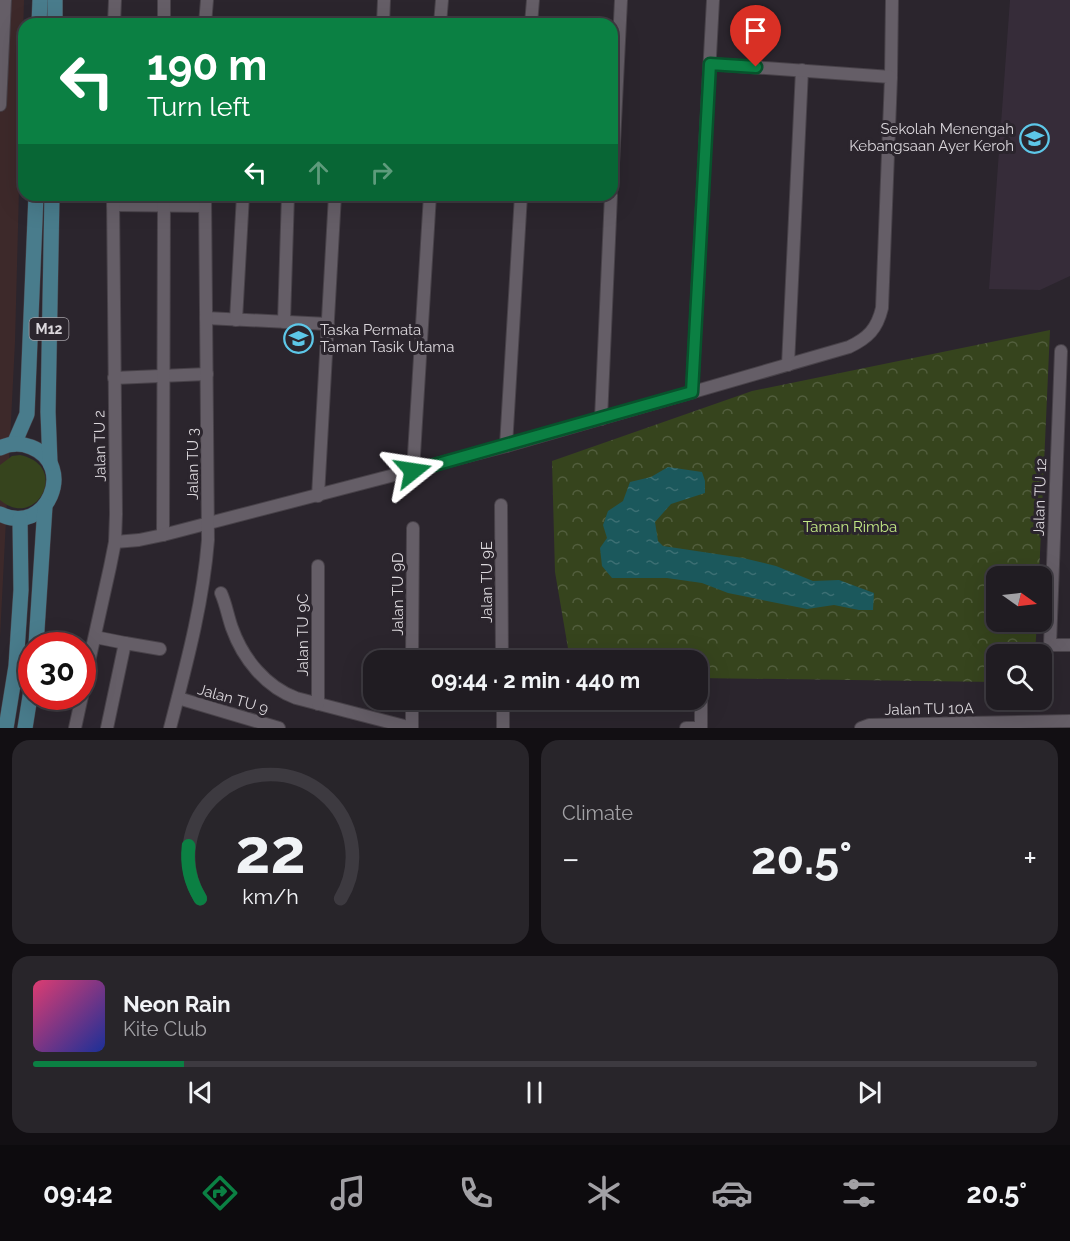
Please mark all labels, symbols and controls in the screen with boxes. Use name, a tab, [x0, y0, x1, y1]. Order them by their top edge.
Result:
pin	[730, 5, 781, 67]
icon: arrive	[739, 14, 772, 47]
text: 190 m	[147, 41, 267, 90]
icon: left	[48, 42, 126, 120]
text: Turn left	[147, 91, 250, 122]
place label: Sekolah Menengah Kebangsaan Ayer Keroh	[849, 120, 1014, 155]
school or university icon: Sekolah Menengah Kebangsaan Ayer Keroh	[1019, 122, 1051, 154]
icon: left	[239, 156, 272, 189]
icon: ahead	[302, 156, 335, 189]
icon: right	[365, 156, 398, 189]
road number: M12	[29, 318, 68, 340]
place label: Taska Permata Taman Tasik Utama	[320, 321, 454, 356]
school or university icon: Taska Permata Taman Tasik Utama	[283, 323, 315, 355]
street label: Jalan TU 2	[90, 410, 110, 482]
street label: Jalan TU 3	[184, 428, 202, 500]
position arrow	[381, 439, 445, 503]
street label: Jalan TU 12	[1030, 457, 1050, 536]
park label: Taman Rimba	[803, 518, 897, 536]
street label: Jalan TU 9E	[478, 541, 496, 623]
street label: Jalan TU 9D	[389, 552, 407, 636]
north arrow	[986, 566, 1052, 632]
map controls	[986, 566, 1052, 710]
street label: Jalan TU 9C	[294, 593, 312, 677]
speed limit sign: 30	[18, 632, 96, 710]
button: search	[986, 644, 1052, 710]
text: 09:44 · 2 min · 440 m	[431, 667, 640, 693]
street label: Jalan TU 9	[196, 680, 271, 718]
street label: Jalan TU 10A	[884, 699, 974, 719]
text: Climate	[562, 801, 633, 825]
text: 22	[235, 814, 306, 888]
text: 20.5°	[751, 832, 852, 885]
text: −	[562, 839, 580, 878]
text: +	[1023, 839, 1037, 878]
text: km/h	[242, 884, 299, 909]
text: Neon Rain	[123, 991, 231, 1017]
text: Kite Club	[123, 1017, 207, 1041]
icon: previous	[184, 1076, 217, 1109]
icon: pause	[518, 1076, 551, 1109]
icon: next	[853, 1076, 886, 1109]
icon: directions	[199, 1172, 241, 1214]
icon: music	[327, 1172, 369, 1214]
icon: phone	[455, 1172, 497, 1214]
icon: climate	[583, 1172, 625, 1214]
icon: car	[711, 1172, 753, 1214]
icon: filters	[838, 1172, 880, 1214]
text: 09:42	[43, 1178, 113, 1209]
text: 20.5°	[966, 1178, 1027, 1209]

